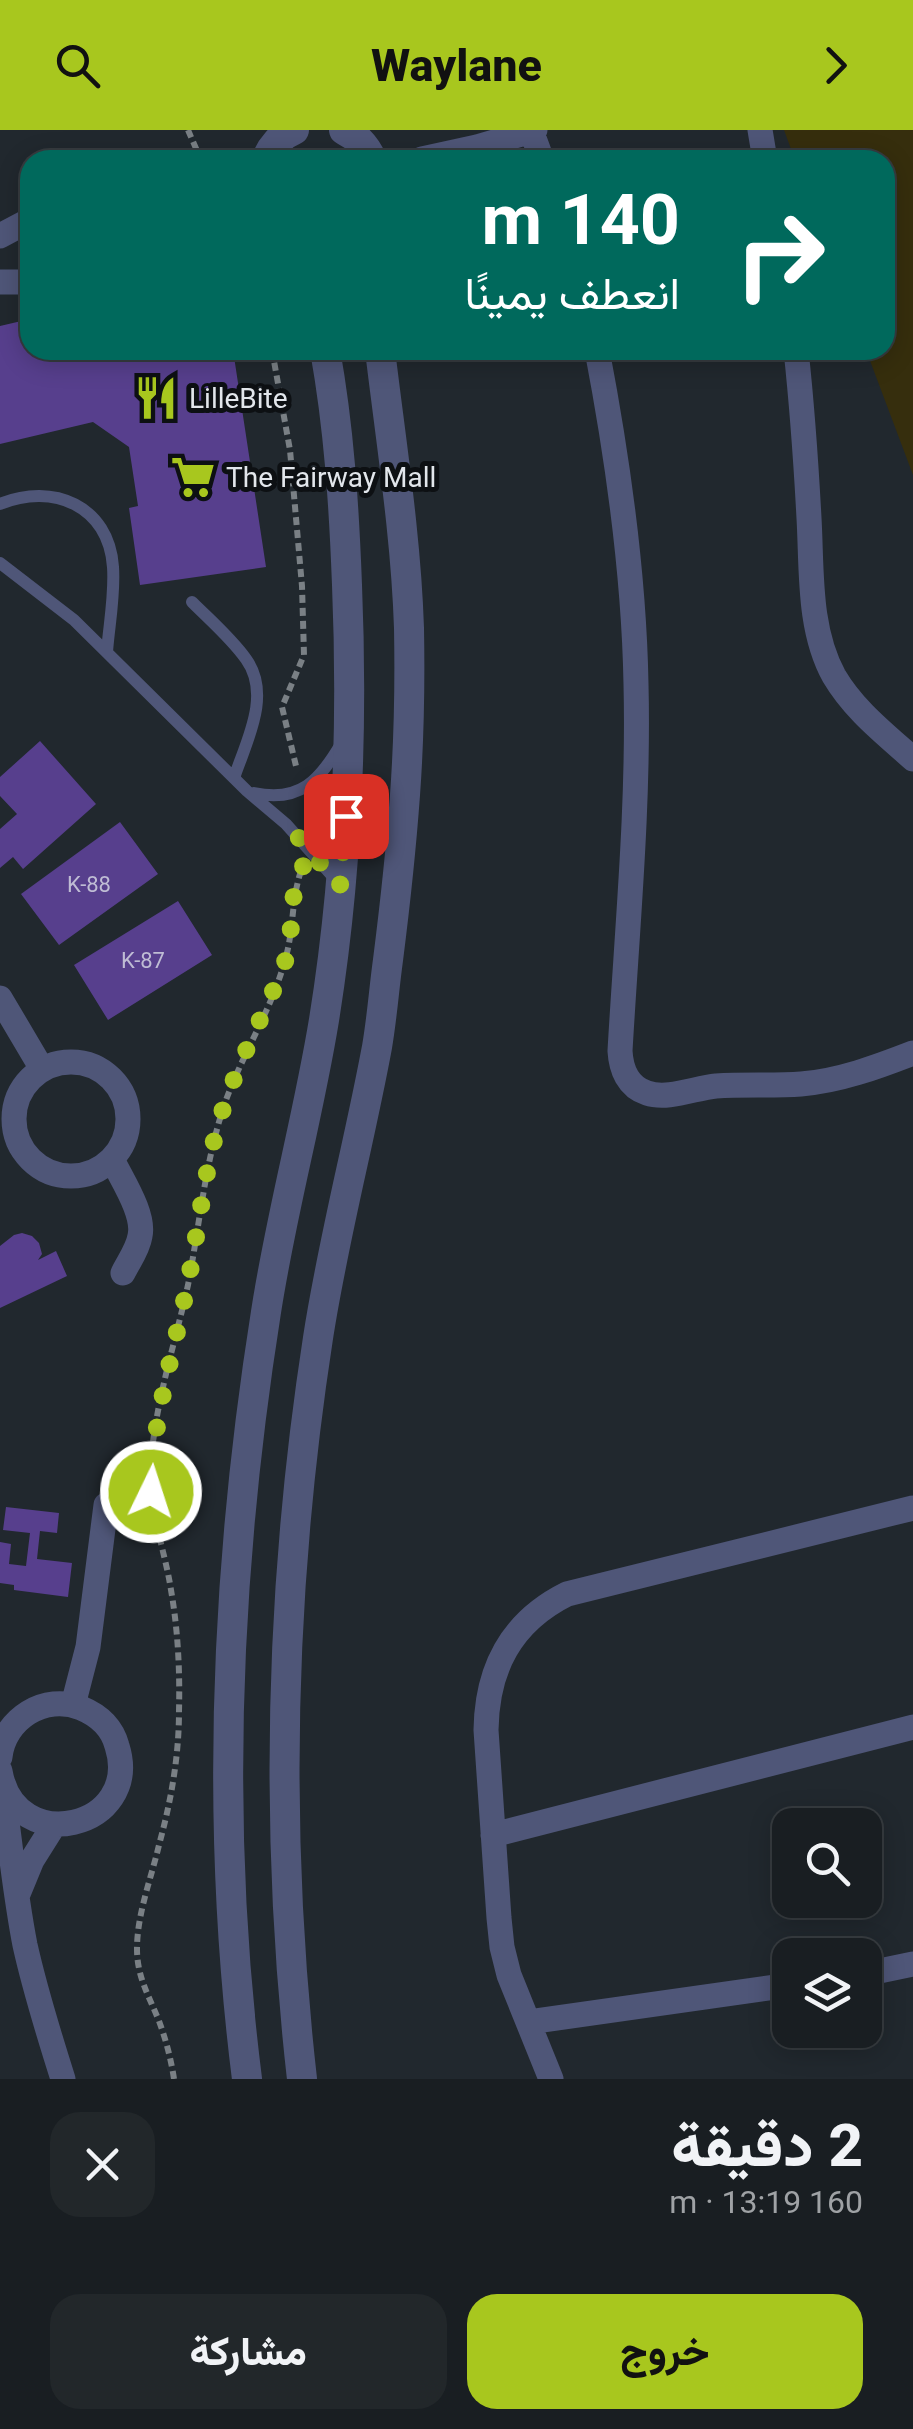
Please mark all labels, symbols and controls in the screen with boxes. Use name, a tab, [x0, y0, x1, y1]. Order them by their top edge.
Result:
icon: search	[50, 38, 105, 93]
icon: forward	[808, 38, 863, 93]
text: Waylane	[371, 39, 542, 92]
text: 140 m	[481, 179, 680, 261]
icon: right	[715, 190, 845, 320]
text: انعطف يمينًا	[465, 267, 680, 320]
restaurant icon: LilleBite	[132, 374, 180, 422]
place label: LilleBite	[189, 382, 288, 415]
supermarket icon: The Fairway Mall	[169, 453, 217, 501]
place label: The Fairway Mall	[226, 461, 436, 494]
pin	[304, 774, 389, 859]
icon: arrive	[319, 789, 374, 844]
house number: K-88	[67, 872, 111, 897]
house number: K-87	[121, 948, 165, 973]
position arrow	[99, 1440, 203, 1544]
map controls	[772, 1808, 882, 2048]
button: search	[772, 1808, 882, 1918]
button: layers	[772, 1938, 882, 2048]
text: 2 دقيقة	[671, 2110, 863, 2181]
button: close	[50, 2112, 155, 2217]
text: 160 m · 13:19	[669, 2183, 863, 2221]
button: مشاركة	[50, 2294, 447, 2409]
button: خروج	[467, 2294, 863, 2409]

